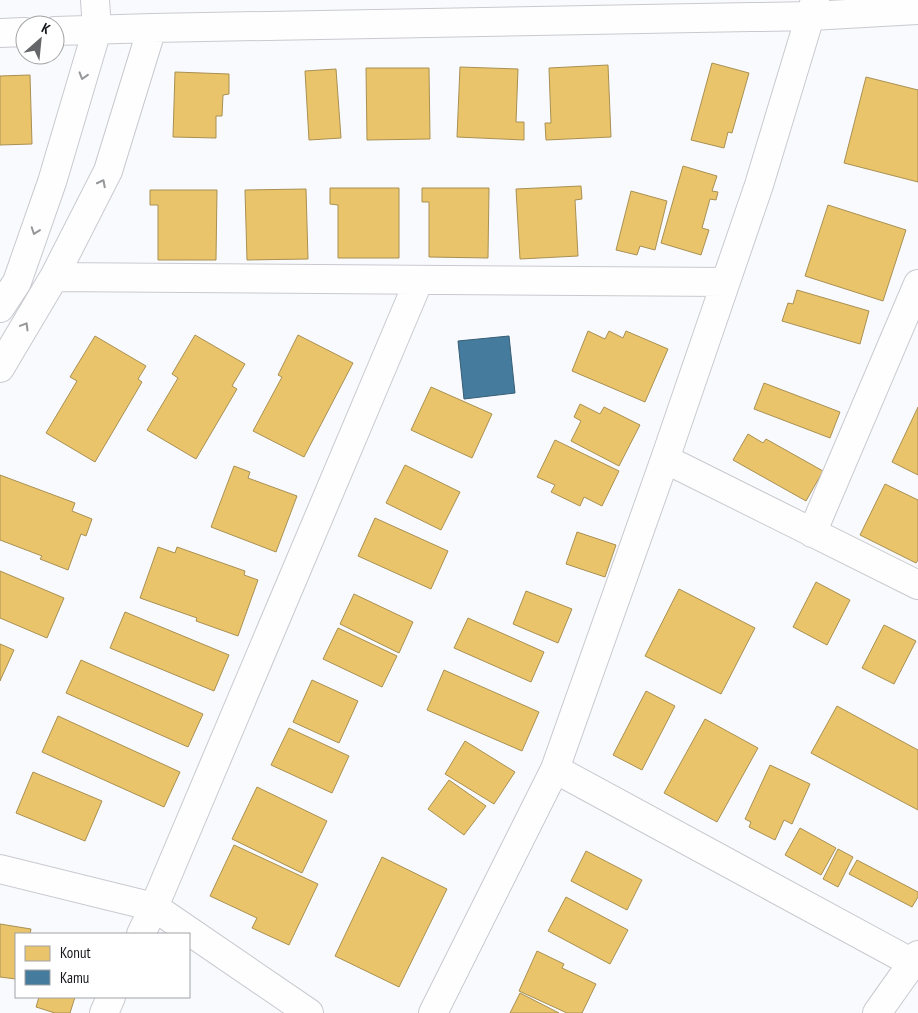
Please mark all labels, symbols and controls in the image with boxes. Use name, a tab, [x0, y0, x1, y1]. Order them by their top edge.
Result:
north arrow	[15, 15, 65, 65]
text: K	[39, 19, 54, 38]
one-way arrow	[79, 72, 89, 80]
one-way arrow	[96, 179, 106, 188]
one-way arrow	[30, 227, 40, 235]
one-way arrow	[18, 323, 28, 332]
legend	[15, 933, 190, 998]
text: Konut	[60, 943, 91, 962]
text: Kamu	[60, 968, 89, 987]

